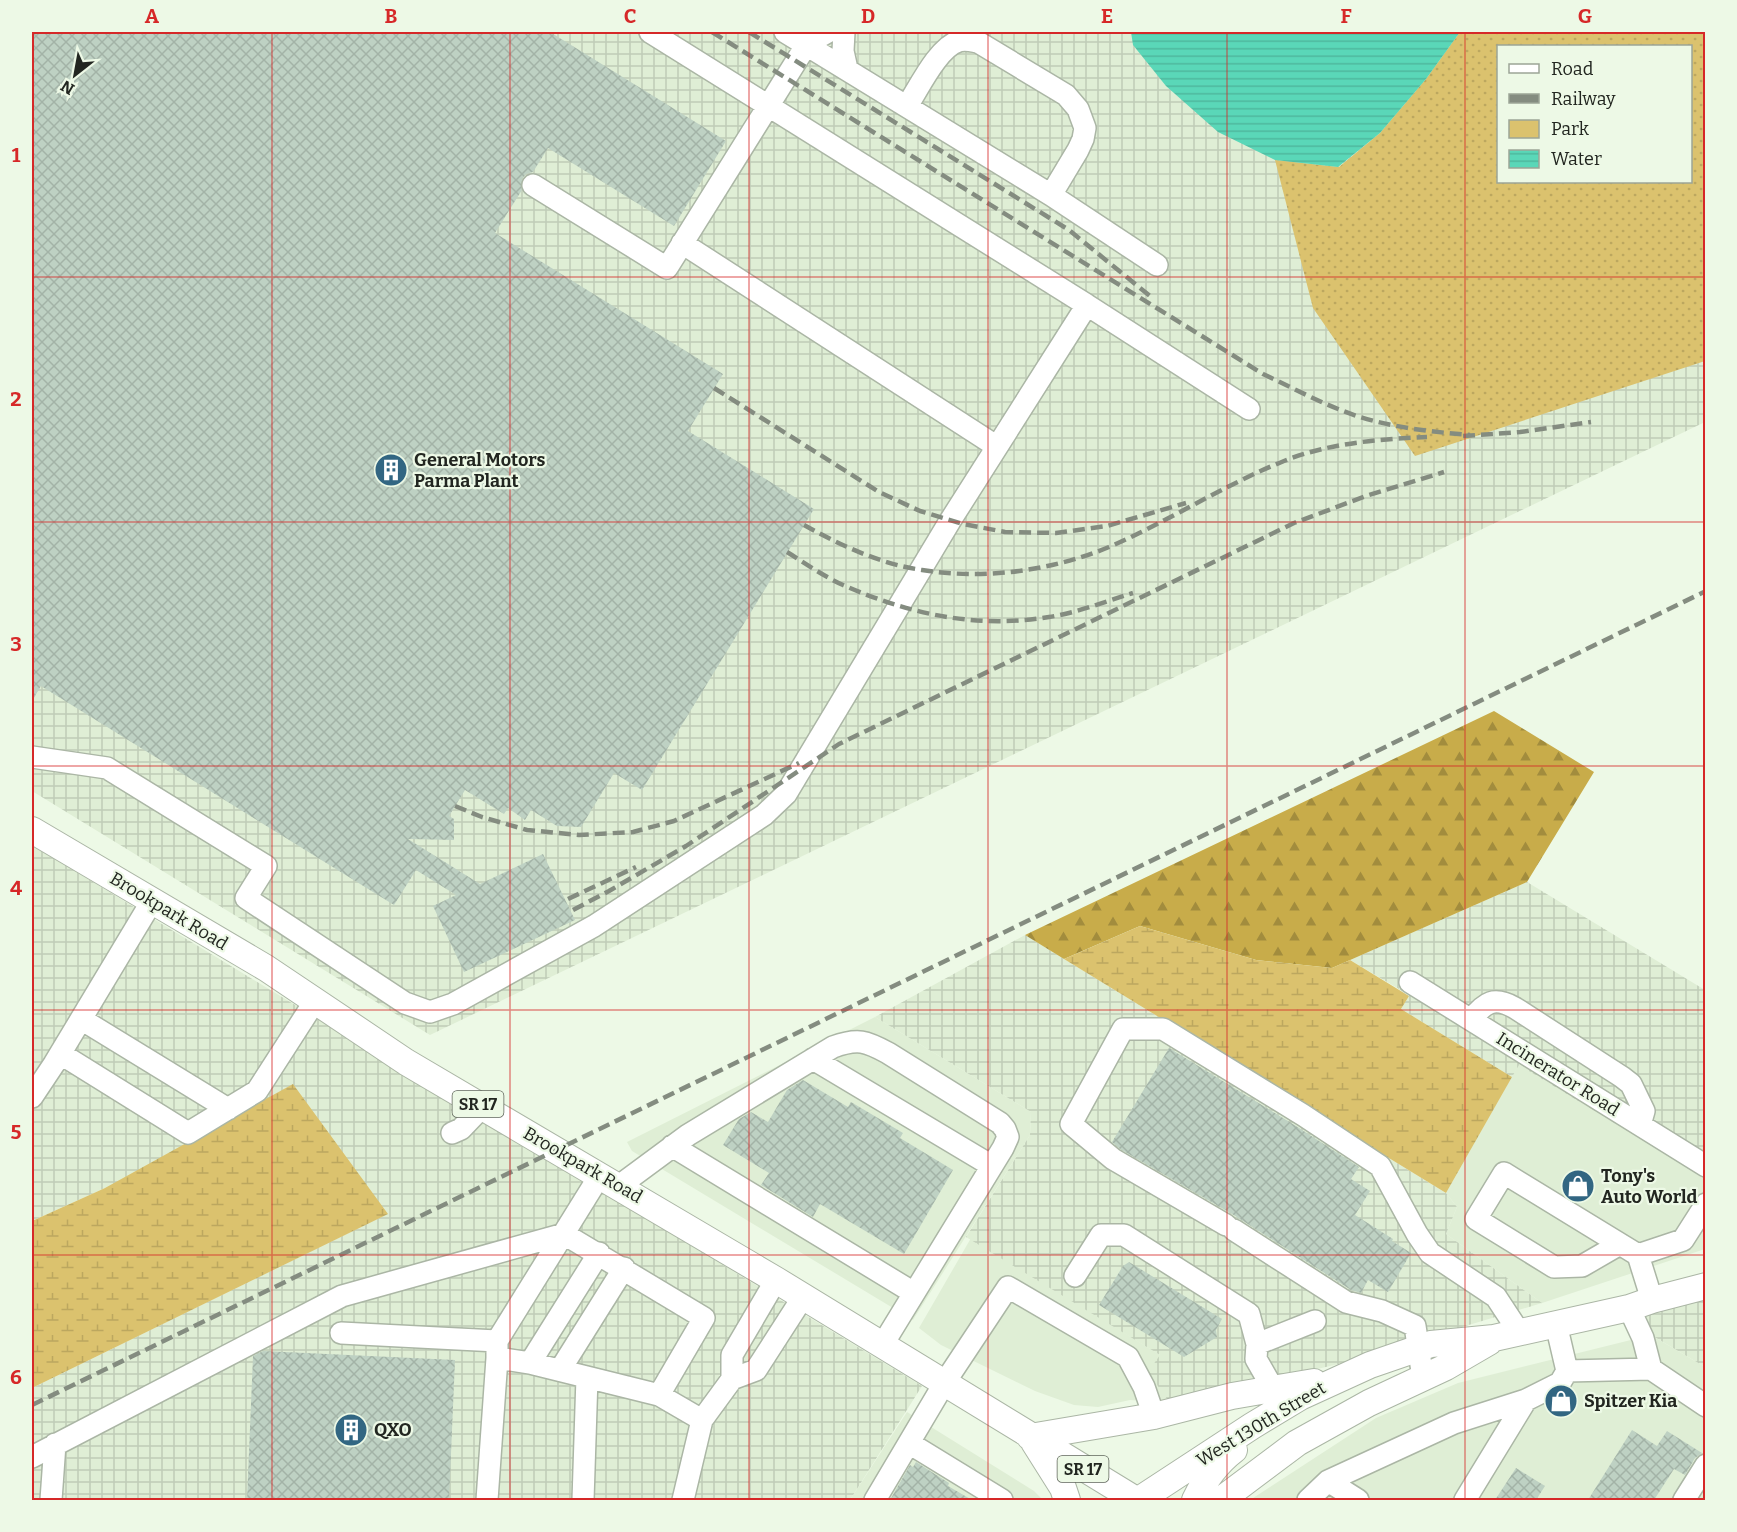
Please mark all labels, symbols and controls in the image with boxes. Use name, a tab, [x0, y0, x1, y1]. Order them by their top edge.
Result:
text: A	[145, 4, 160, 28]
text: B	[385, 4, 398, 28]
text: C	[624, 4, 636, 28]
text: D	[861, 4, 875, 28]
text: E	[1101, 4, 1113, 28]
text: F	[1340, 4, 1352, 28]
text: G	[1578, 4, 1592, 28]
north arrow	[45, 45, 105, 105]
legend	[1497, 45, 1692, 183]
text: Road	[1551, 58, 1594, 80]
text: N	[57, 76, 78, 99]
text: Railway	[1551, 88, 1616, 110]
text: Park	[1551, 118, 1590, 140]
text: 1	[12, 143, 21, 167]
text: Water	[1551, 148, 1602, 170]
text: 2	[10, 387, 22, 411]
place label: General Motors Parma Plant	[414, 449, 546, 492]
building icon: General Motors Parma Plant	[373, 452, 409, 488]
text: 3	[10, 632, 22, 656]
street label: Brookpark Road	[106, 867, 232, 955]
text: 4	[10, 876, 22, 900]
street label: Incinerator Road	[1492, 1027, 1624, 1121]
road number: SR 17	[452, 1091, 504, 1117]
text: 5	[11, 1120, 22, 1144]
street label: Brookpark Road	[520, 1122, 647, 1208]
place label: Tony's Auto World	[1601, 1165, 1697, 1208]
shop icon: Tony's Auto World	[1560, 1168, 1596, 1204]
text: 6	[10, 1365, 22, 1389]
street label: West 130th Street	[1192, 1377, 1330, 1471]
shop icon: Spitzer Kia	[1543, 1383, 1579, 1419]
place label: Spitzer Kia	[1584, 1390, 1677, 1412]
building icon: QXO	[333, 1412, 369, 1448]
place label: QXO	[374, 1419, 412, 1441]
road number: SR 17	[1058, 1456, 1108, 1482]

